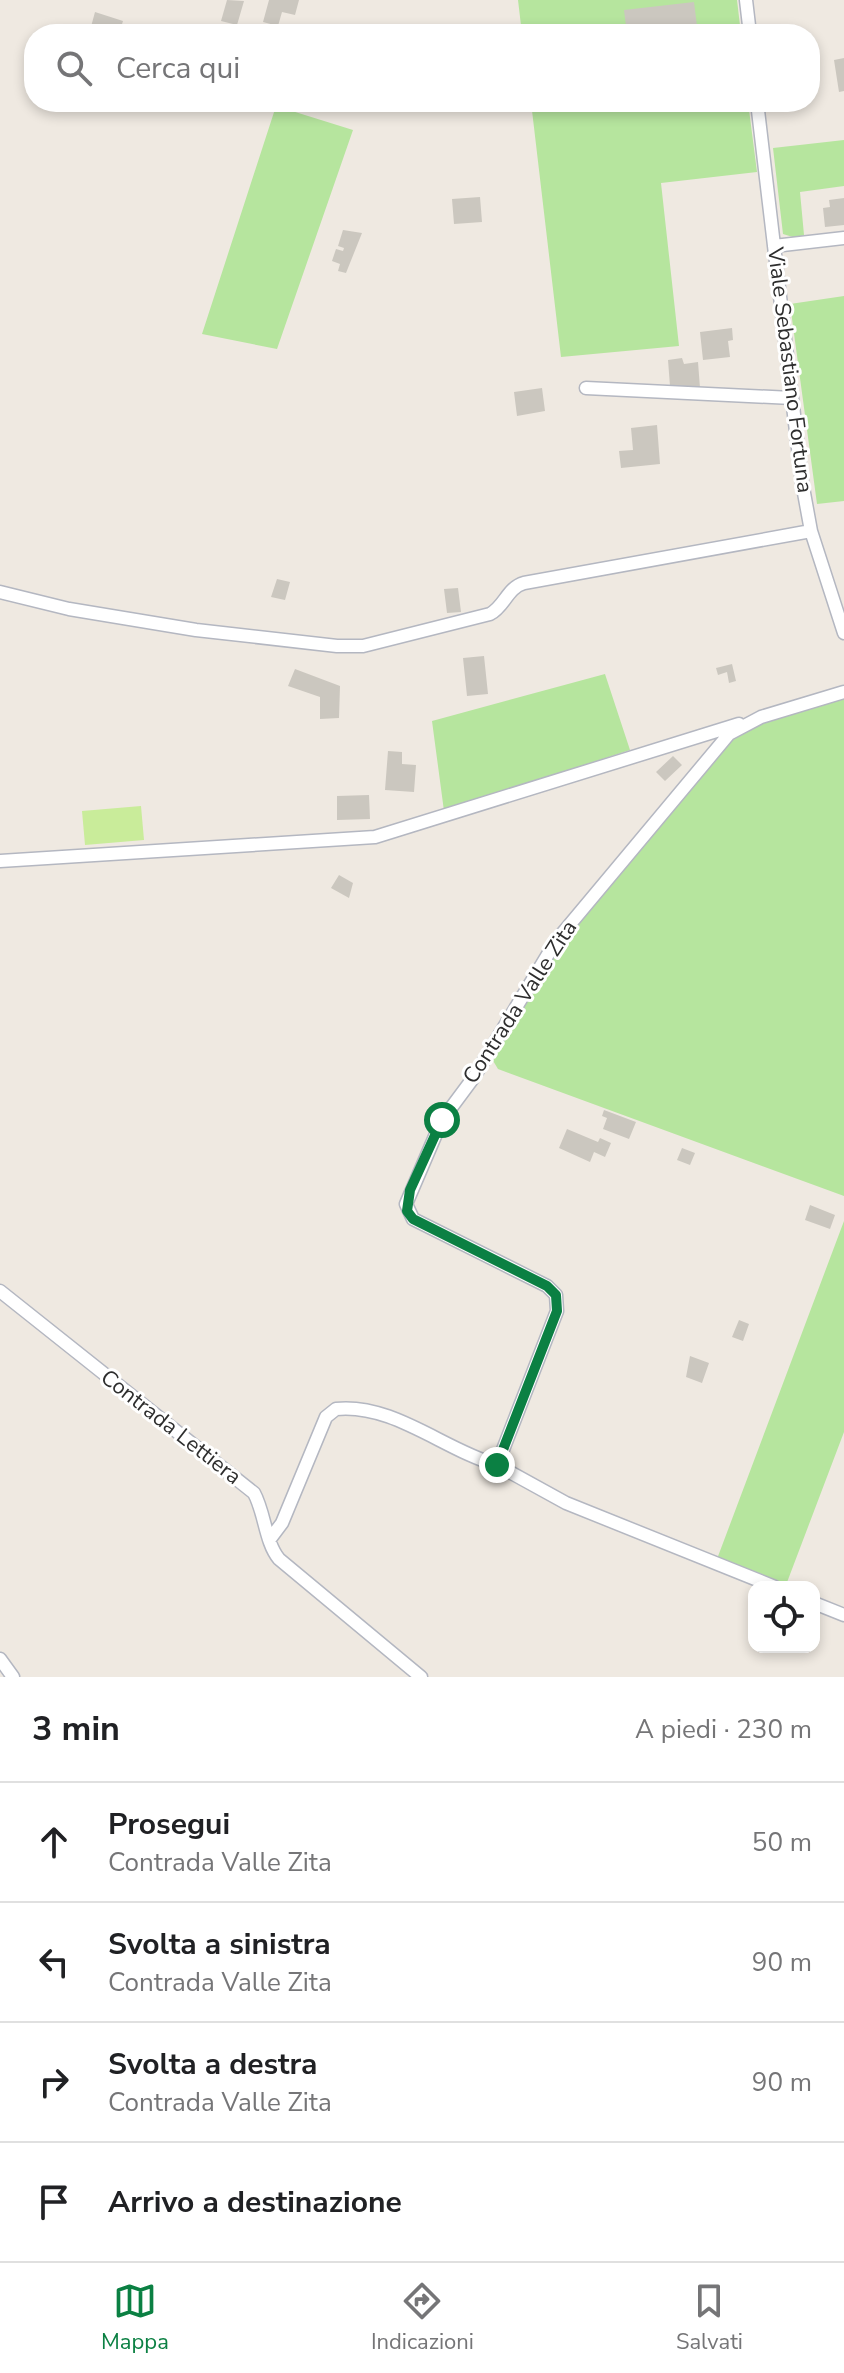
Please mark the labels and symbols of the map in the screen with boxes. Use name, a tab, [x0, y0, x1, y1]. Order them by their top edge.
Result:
street label: Viale Sebastiano Fortuna	[760, 244, 820, 495]
street label: Contrada Valle Zita	[456, 914, 584, 1090]
route start	[424, 1102, 460, 1138]
street label: Contrada Lettiera	[94, 1363, 248, 1491]
route end	[479, 1447, 515, 1483]

